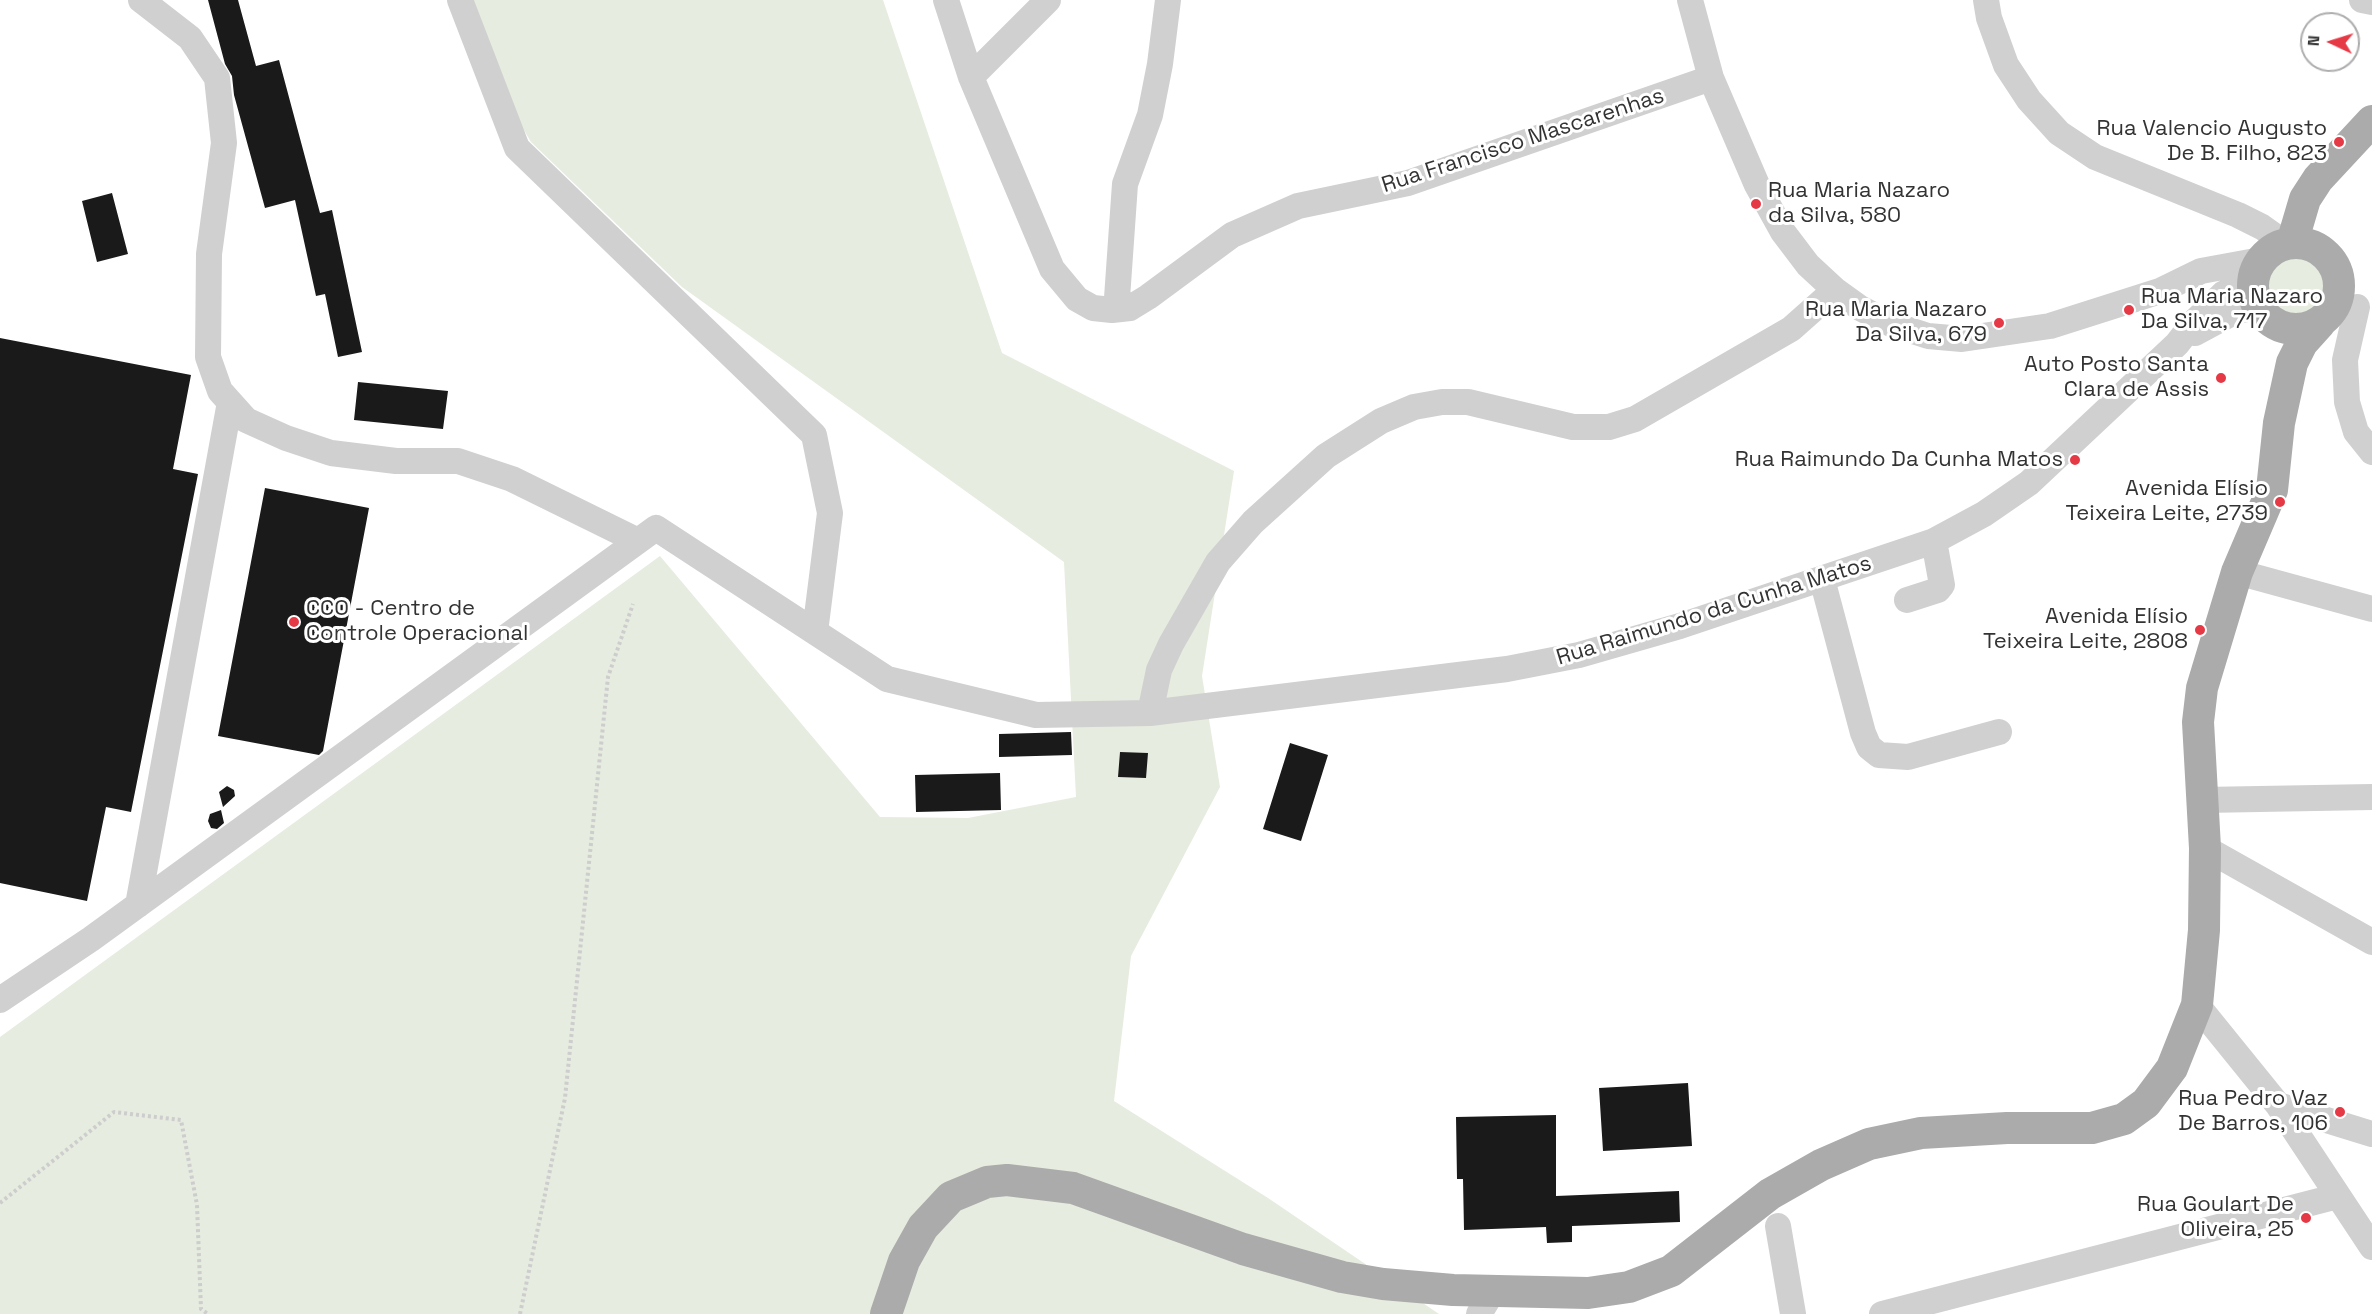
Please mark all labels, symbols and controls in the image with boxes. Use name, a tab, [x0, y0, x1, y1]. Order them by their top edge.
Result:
north arrow	[2300, 12, 2360, 72]
text: N	[2303, 35, 2324, 47]
street label: Rua Francisco Mascarenhas	[1379, 83, 1667, 199]
place label: Rua Valencio Augusto De B. Filho, 823	[2097, 116, 2327, 168]
marker: Rua Valencio Augusto De B. Filho, 823	[2332, 135, 2346, 149]
place label: Rua Maria Nazaro da Silva, 580	[1768, 178, 1950, 230]
marker: Rua Maria Nazaro da Silva, 580	[1749, 197, 1763, 211]
place label: Rua Maria Nazaro Da Silva, 717	[2141, 284, 2323, 336]
place label: Rua Maria Nazaro Da Silva, 679	[1805, 297, 1987, 348]
marker: Rua Maria Nazaro Da Silva, 717	[2122, 303, 2136, 317]
marker: Rua Maria Nazaro Da Silva, 679	[1992, 316, 2006, 330]
place label: Auto Posto Santa Clara de Assis	[2024, 352, 2209, 404]
marker: Auto Posto Santa Clara de Assis	[2214, 371, 2228, 385]
place label: Rua Raimundo Da Cunha Matos	[1735, 447, 2063, 473]
marker: Rua Raimundo Da Cunha Matos	[2068, 453, 2082, 467]
place label: Avenida Elísio Teixeira Leite, 2739	[2066, 476, 2268, 528]
marker: Avenida Elísio Teixeira Leite, 2739	[2273, 495, 2287, 509]
street label: Rua Raimundo da Cunha Matos	[1553, 550, 1875, 672]
place label: CCO - Centro de Controle Operacional	[306, 596, 528, 648]
place label: Avenida Elísio Teixeira Leite, 2808	[1983, 604, 2188, 656]
marker: CCO - Centro de Controle Operacional	[287, 615, 301, 629]
marker: Avenida Elísio Teixeira Leite, 2808	[2193, 623, 2207, 637]
place label: Rua Pedro Vaz De Barros, 106	[2178, 1086, 2328, 1138]
marker: Rua Pedro Vaz De Barros, 106	[2333, 1105, 2347, 1119]
place label: Rua Goulart De Oliveira, 25	[2137, 1192, 2294, 1244]
marker: Rua Goulart De Oliveira, 25	[2299, 1211, 2313, 1225]

